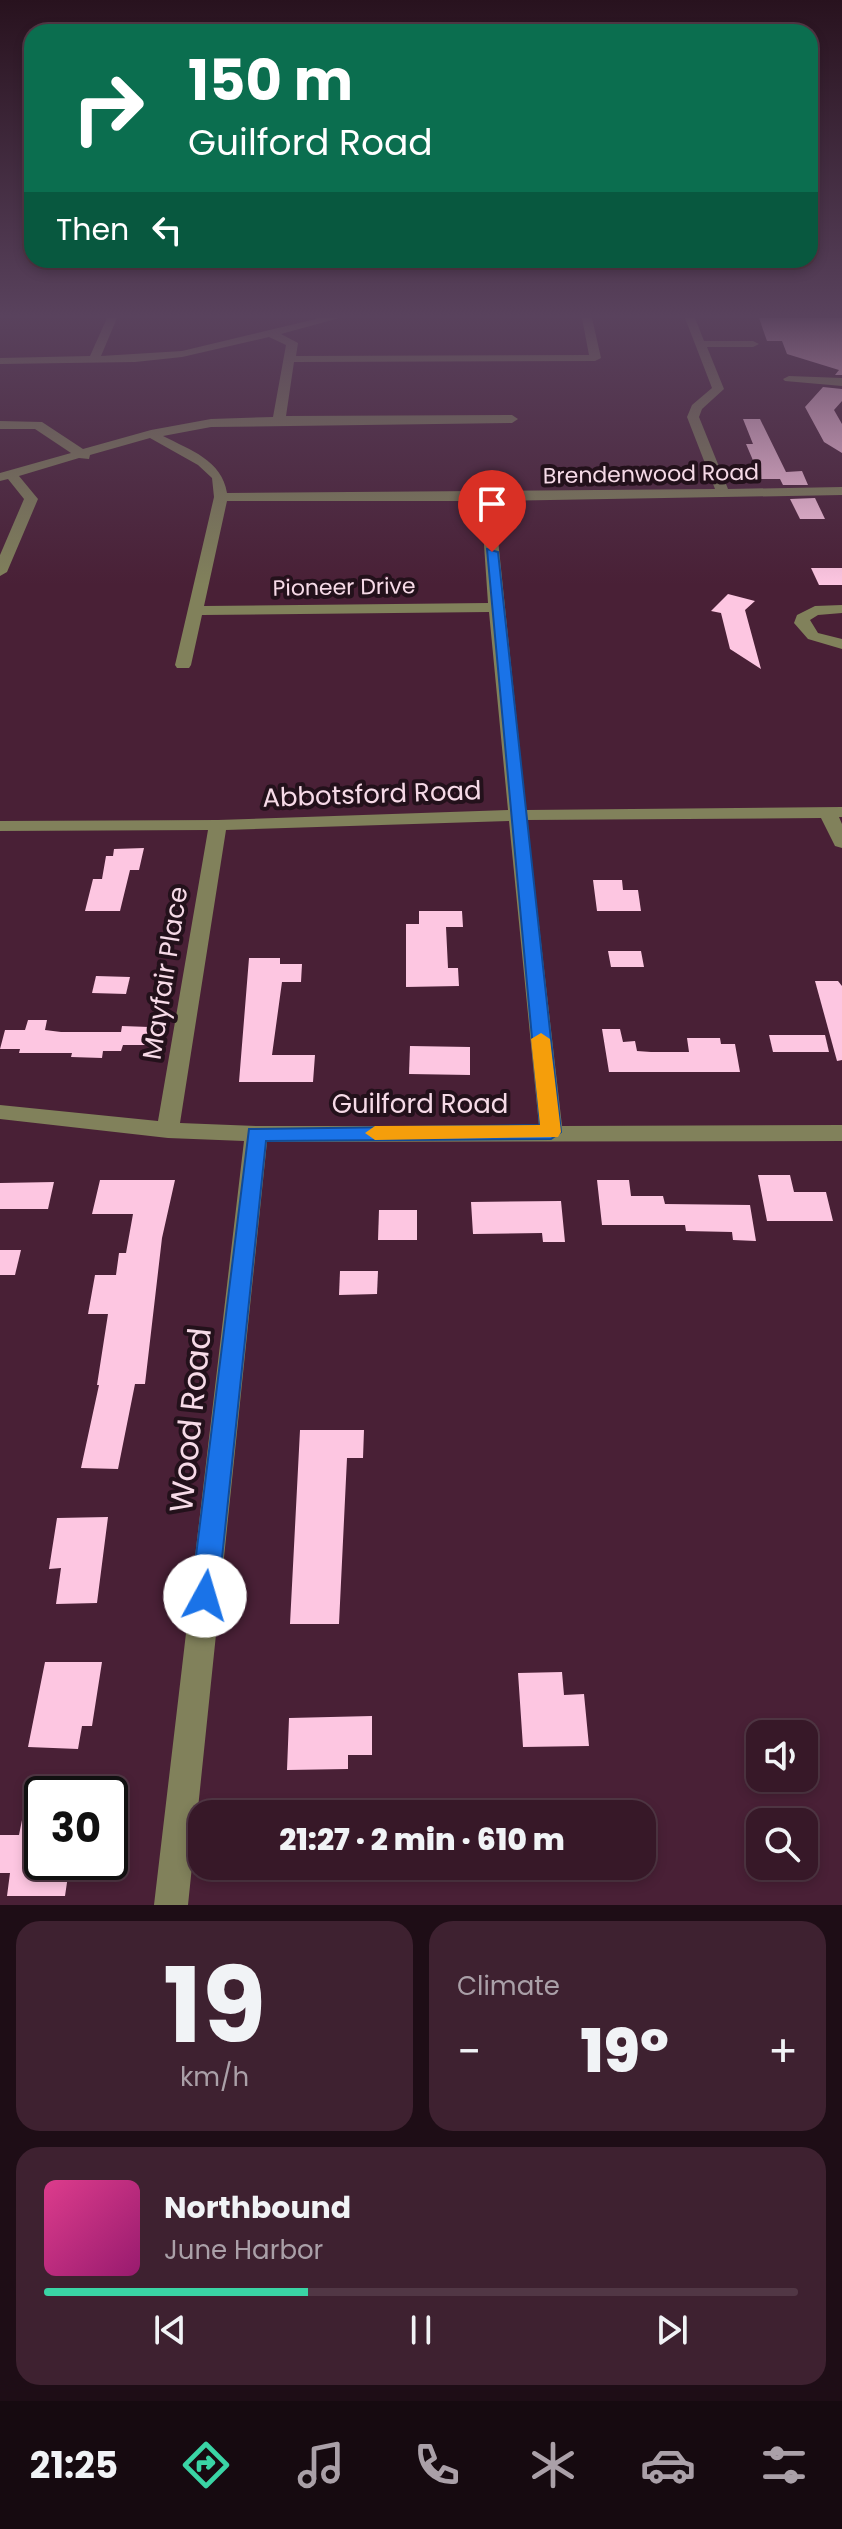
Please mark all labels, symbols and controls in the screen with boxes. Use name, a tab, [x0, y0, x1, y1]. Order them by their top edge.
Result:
text: 150 m	[188, 41, 353, 120]
icon: right	[56, 56, 160, 160]
text: Guilford Road	[188, 117, 433, 168]
text: Then	[56, 208, 129, 251]
icon: left	[145, 208, 189, 252]
street label: Brendenwood Road	[543, 457, 759, 491]
pin	[458, 470, 526, 552]
icon: arrive	[470, 482, 514, 526]
street label: Pioneer Drive	[272, 570, 416, 604]
street label: Abbotsford Road	[262, 772, 482, 816]
street label: Mayfair Place	[134, 884, 196, 1062]
street label: Guilford Road	[332, 1086, 508, 1122]
street label: Wood Road	[158, 1325, 222, 1515]
position arrow	[163, 1554, 247, 1638]
map controls	[746, 1720, 818, 1880]
button: sound	[746, 1720, 818, 1792]
speed limit sign: 30	[24, 1776, 128, 1880]
button: search	[746, 1808, 818, 1880]
text: 21:27 · 2 min · 610 m	[279, 1818, 565, 1861]
text: 19	[163, 1933, 266, 2078]
text: Climate	[457, 1968, 560, 2004]
text: 19°	[580, 2009, 669, 2093]
text: −	[457, 2021, 481, 2082]
text: +	[768, 2021, 798, 2082]
text: km/h	[180, 2059, 249, 2095]
text: Northbound	[164, 2186, 351, 2229]
text: June Harbor	[164, 2232, 323, 2268]
icon: previous	[148, 2308, 192, 2352]
icon: pause	[399, 2308, 443, 2352]
icon: next	[650, 2308, 694, 2352]
icon: directions	[178, 2437, 234, 2493]
icon: music	[293, 2437, 349, 2493]
icon: phone	[409, 2437, 465, 2493]
icon: climate	[525, 2437, 581, 2493]
icon: car	[640, 2437, 696, 2493]
icon: filters	[756, 2437, 812, 2493]
text: 21:25	[30, 2440, 118, 2491]

